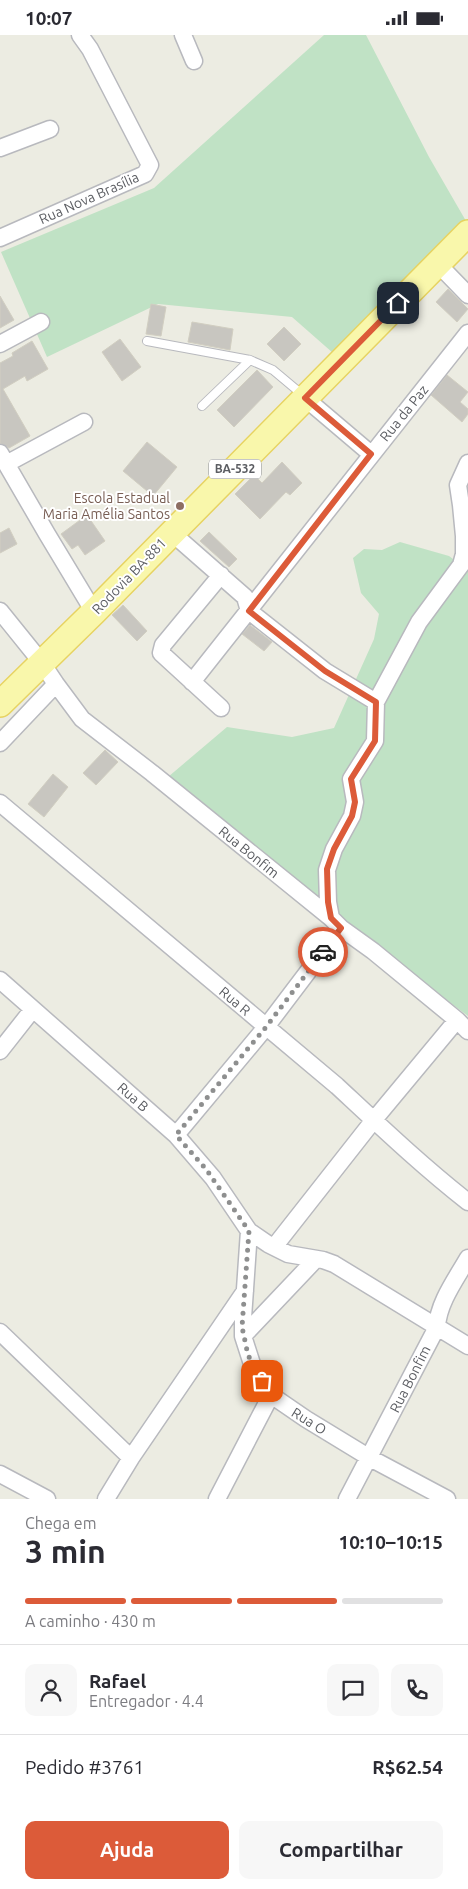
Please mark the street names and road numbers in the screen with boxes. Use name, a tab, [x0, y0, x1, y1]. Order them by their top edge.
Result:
street label: Rua Nova Brasília	[37, 169, 141, 227]
street label: Rua da Paz	[377, 382, 431, 444]
road number: BA-532	[209, 459, 261, 479]
street label: Rodovia BA-881	[89, 535, 169, 617]
street label: Rua Bonfim	[216, 823, 282, 881]
street label: Rua R	[216, 983, 254, 1019]
street label: Rua B	[114, 1079, 152, 1115]
street label: Rua Bonfim	[386, 1343, 434, 1415]
street label: Rua O	[289, 1404, 329, 1438]

